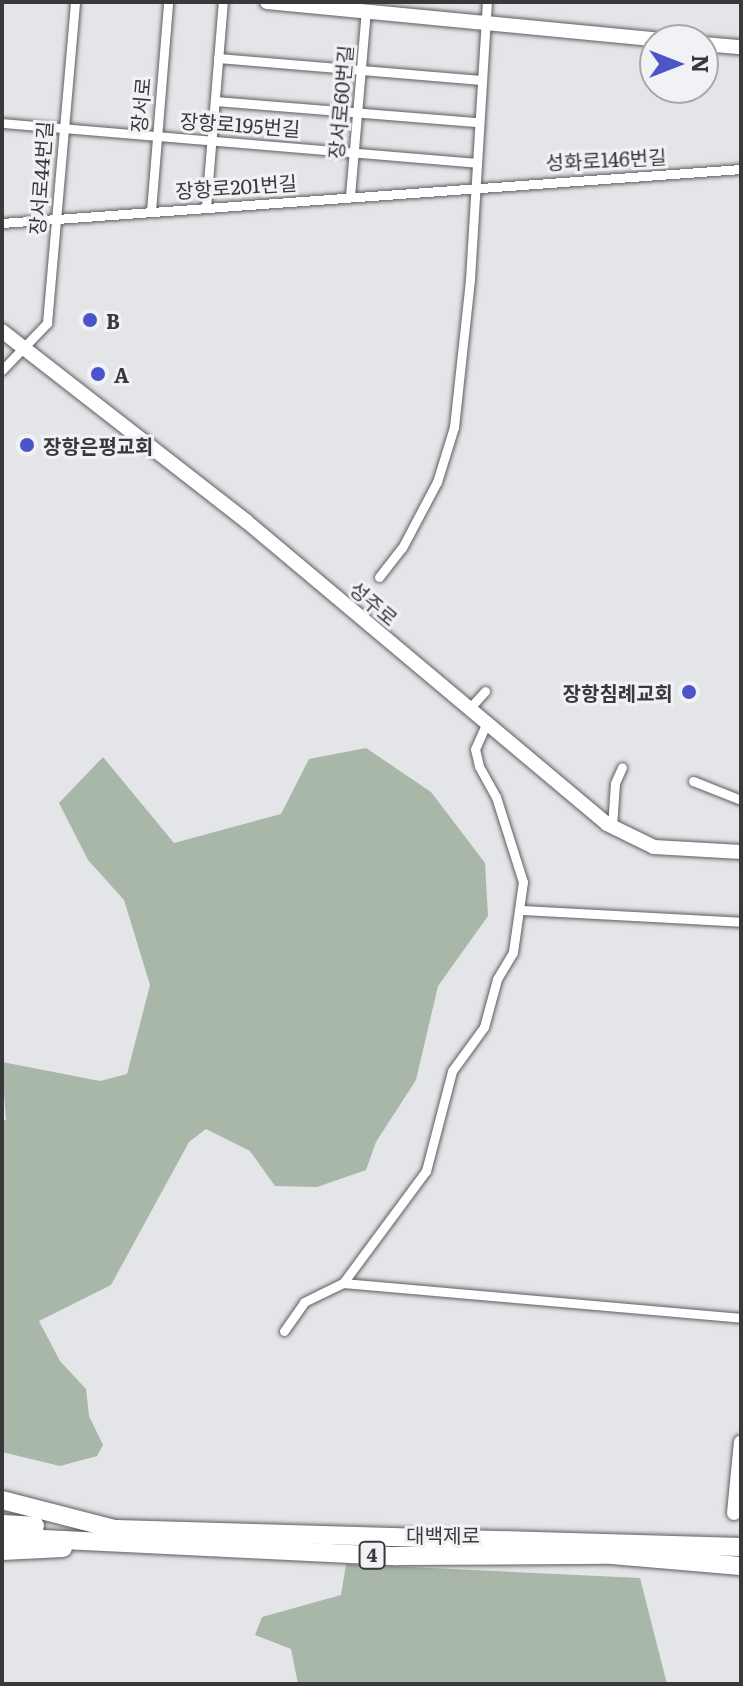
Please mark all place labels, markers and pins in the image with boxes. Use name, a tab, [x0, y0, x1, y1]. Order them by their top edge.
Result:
place label: B	[106, 308, 120, 332]
marker: B	[81, 311, 99, 329]
place label: A	[114, 362, 129, 386]
marker: A	[89, 365, 107, 383]
place label: 장항은평교회	[43, 433, 153, 457]
marker: 장항은평교회	[18, 436, 36, 454]
place label: 장항침례교회	[563, 680, 673, 704]
marker: 장항침례교회	[680, 683, 698, 701]

